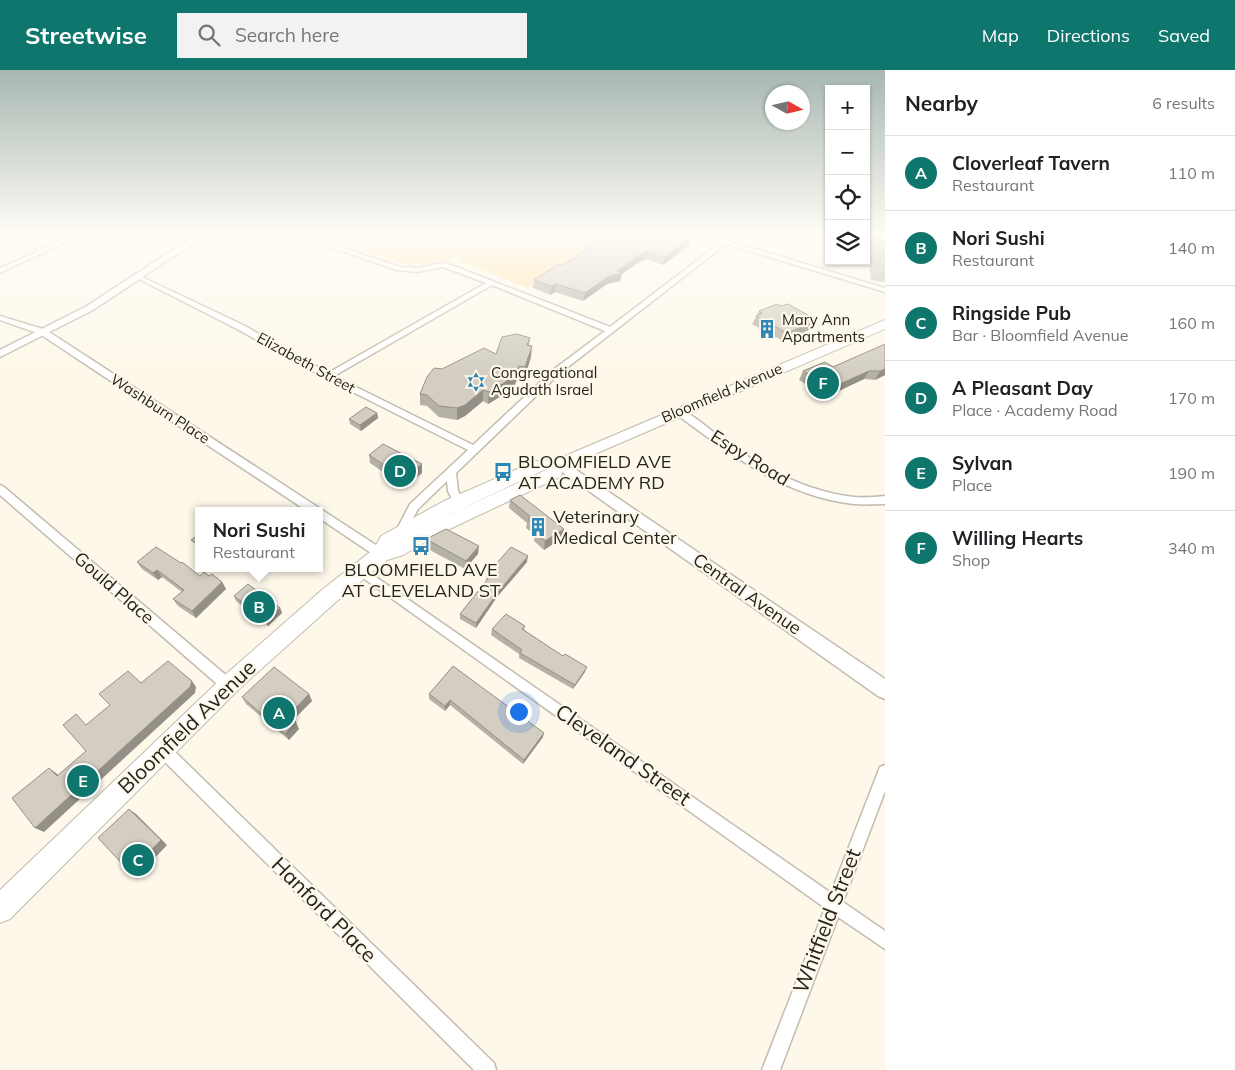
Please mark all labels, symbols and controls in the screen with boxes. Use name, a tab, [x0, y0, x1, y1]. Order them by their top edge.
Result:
search box	[177, 13, 527, 58]
text: Streetwise	[25, 20, 147, 50]
icon: search	[195, 21, 223, 49]
text: Search here	[235, 23, 339, 47]
text: Map	[982, 24, 1019, 47]
text: Directions	[1047, 24, 1130, 47]
text: Saved	[1158, 24, 1210, 47]
north arrow	[765, 85, 810, 130]
map controls	[825, 85, 870, 265]
button: +	[825, 85, 870, 130]
text: Nearby	[905, 90, 978, 116]
text: 6 results	[1152, 93, 1215, 113]
button: −	[825, 130, 870, 175]
text: Cloverleaf Tavern	[952, 151, 1110, 175]
text: A	[915, 163, 927, 183]
text: 110 m	[1168, 163, 1215, 183]
button: locate	[825, 175, 870, 220]
text: Restaurant	[952, 175, 1034, 195]
button: layers	[825, 220, 870, 265]
text: Nori Sushi	[952, 226, 1045, 250]
text: B	[915, 238, 927, 258]
text: 140 m	[1168, 238, 1215, 258]
text: Restaurant	[952, 250, 1034, 270]
text: Ringside Pub	[952, 301, 1071, 325]
place label: Mary Ann Apartments	[782, 310, 865, 346]
text: C	[916, 313, 926, 333]
text: 160 m	[1168, 313, 1215, 333]
building icon: Mary Ann Apartments	[756, 318, 778, 340]
text: Bar · Bloomfield Avenue	[952, 325, 1129, 345]
street label: Elizabeth Street	[254, 328, 359, 397]
street label: Bloomfield Avenue	[658, 358, 785, 427]
place label: Congregational Agudath Israel	[491, 363, 597, 399]
pin: F	[807, 364, 839, 402]
street label: Washburn Place	[107, 369, 214, 448]
synagogue icon: Congregational Agudath Israel	[465, 371, 487, 393]
text: A Pleasant Day	[952, 376, 1093, 400]
text: D	[915, 388, 927, 408]
text: 170 m	[1168, 388, 1215, 408]
text: Place · Academy Road	[952, 400, 1118, 420]
street label: Espy Road	[707, 424, 794, 491]
place label: BLOOMFIELD AVE AT ACADEMY RD	[518, 450, 671, 494]
text: Sylvan	[952, 451, 1013, 475]
pin: D	[384, 452, 416, 490]
bus stop icon: BLOOMFIELD AVE AT ACADEMY RD	[492, 461, 514, 483]
text: E	[916, 463, 926, 483]
text: 190 m	[1168, 463, 1215, 483]
text: Place	[952, 475, 992, 495]
place label: Veterinary Medical Center	[553, 505, 677, 549]
popup	[195, 507, 323, 572]
building icon: Veterinary Medical Center	[527, 516, 549, 538]
text: Nori Sushi	[213, 518, 305, 542]
text: Willing Hearts	[952, 526, 1083, 550]
bus stop icon: BLOOMFIELD AVE AT CLEVELAND ST	[410, 535, 432, 557]
text: F	[916, 538, 926, 558]
text: 340 m	[1168, 538, 1215, 558]
text: Restaurant	[213, 542, 295, 562]
street label: Gould Place	[69, 546, 159, 629]
street label: Central Avenue	[689, 548, 806, 640]
text: Shop	[952, 550, 990, 570]
place label: BLOOMFIELD AVE AT CLEVELAND ST	[341, 558, 501, 602]
pin: B	[243, 588, 275, 626]
street label: Bloomfield Avenue	[112, 654, 261, 799]
pin: A	[263, 694, 295, 732]
street label: Cleveland Street	[551, 698, 696, 810]
your location	[506, 699, 532, 725]
pin: E	[67, 762, 99, 800]
pin: C	[122, 841, 154, 879]
street label: Whitfield Street	[787, 845, 866, 997]
street label: Hanford Place	[267, 851, 383, 967]

